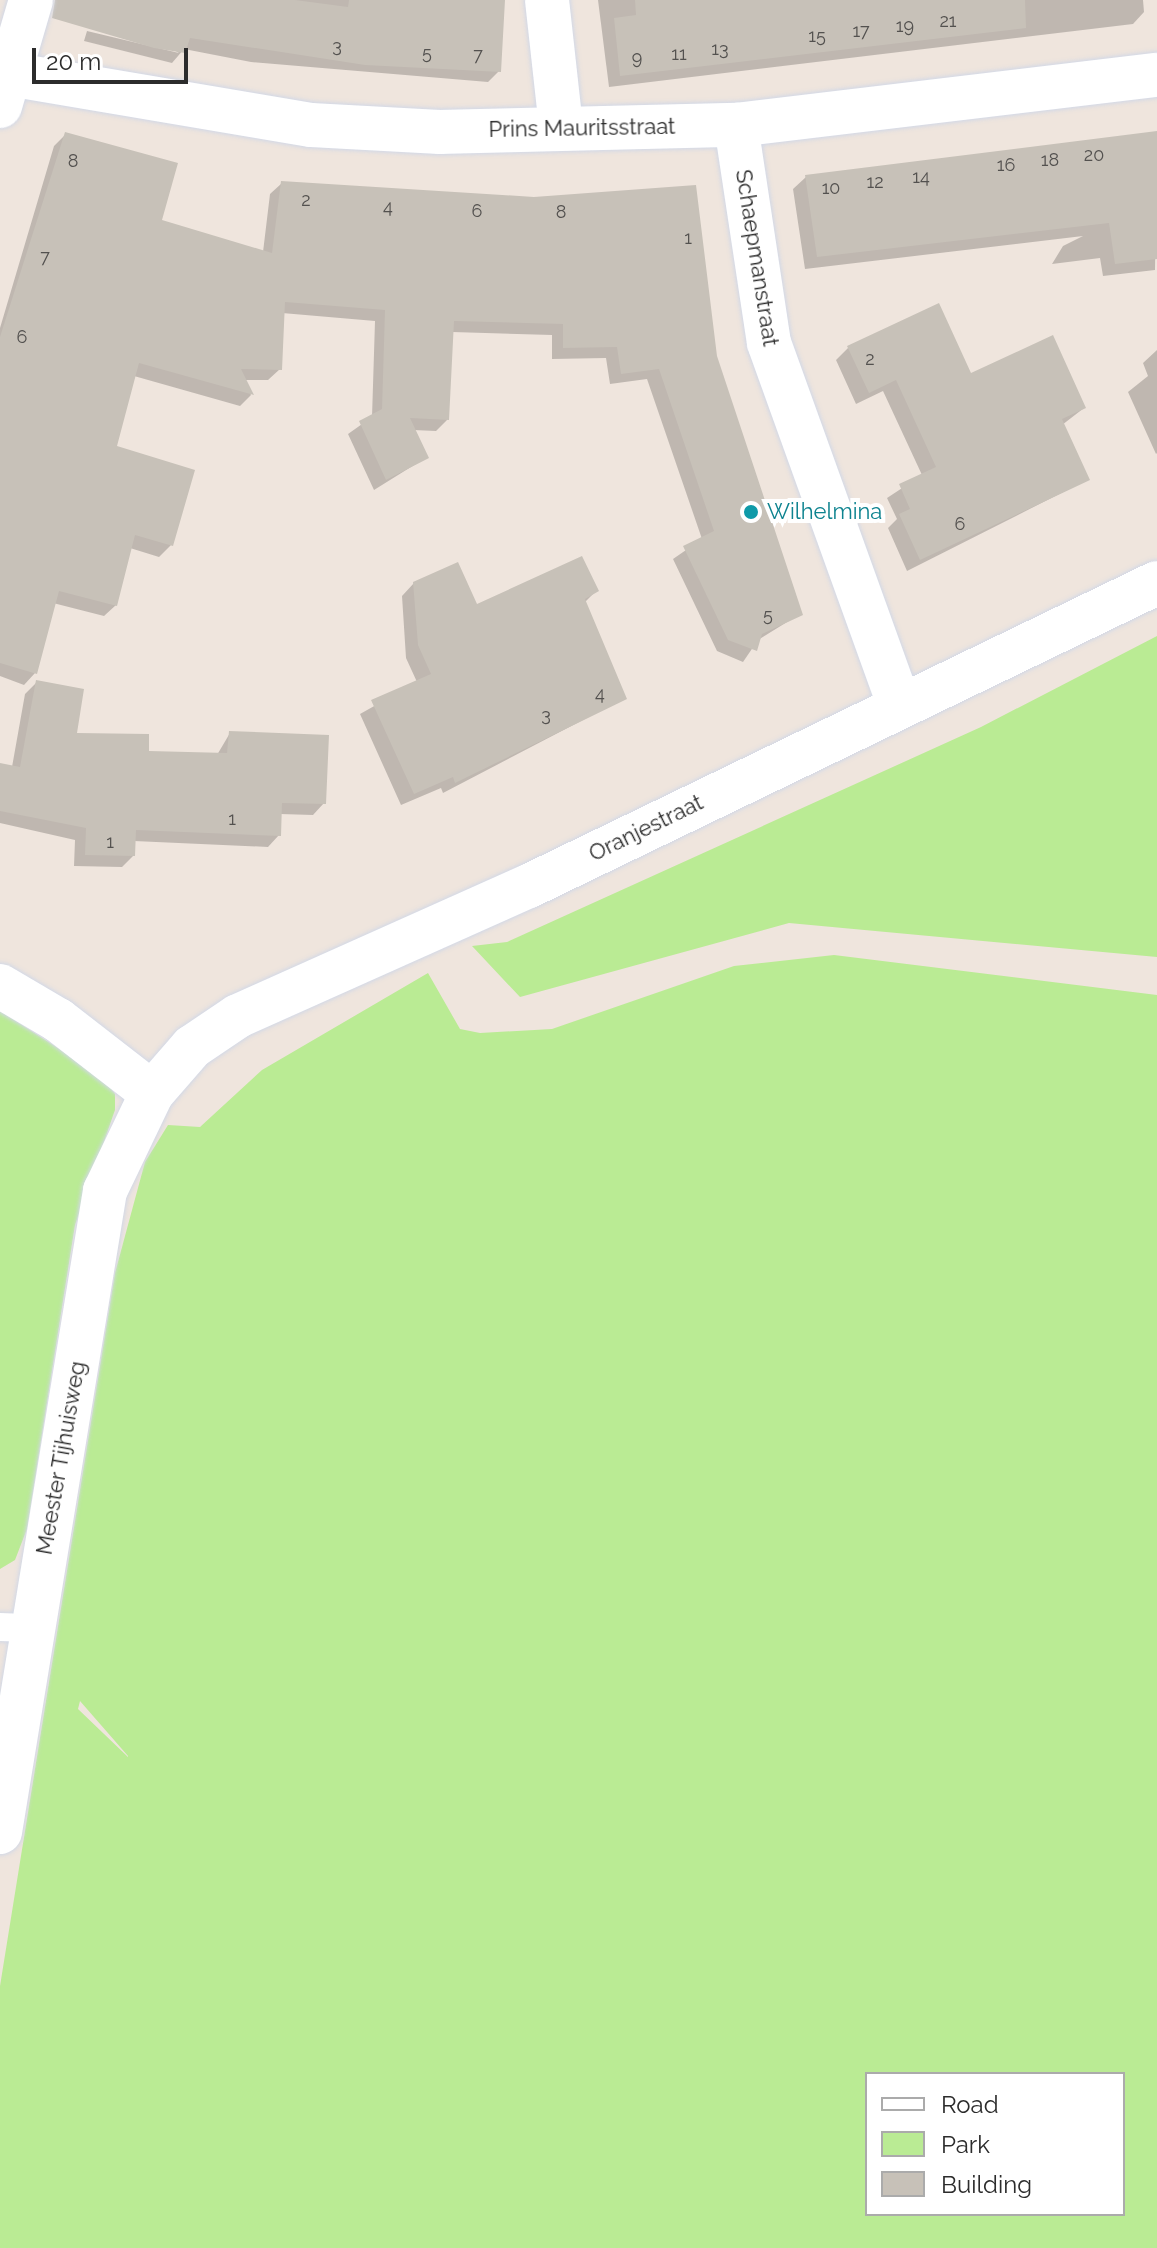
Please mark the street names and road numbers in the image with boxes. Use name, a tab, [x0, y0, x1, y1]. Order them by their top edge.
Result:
street label: Prins Mauritsstraat	[488, 113, 676, 143]
street label: Schaepmanstraat	[730, 168, 784, 348]
street label: Oranjestraat	[585, 789, 707, 867]
street label: Meester Tijhuisweg	[31, 1359, 91, 1557]

